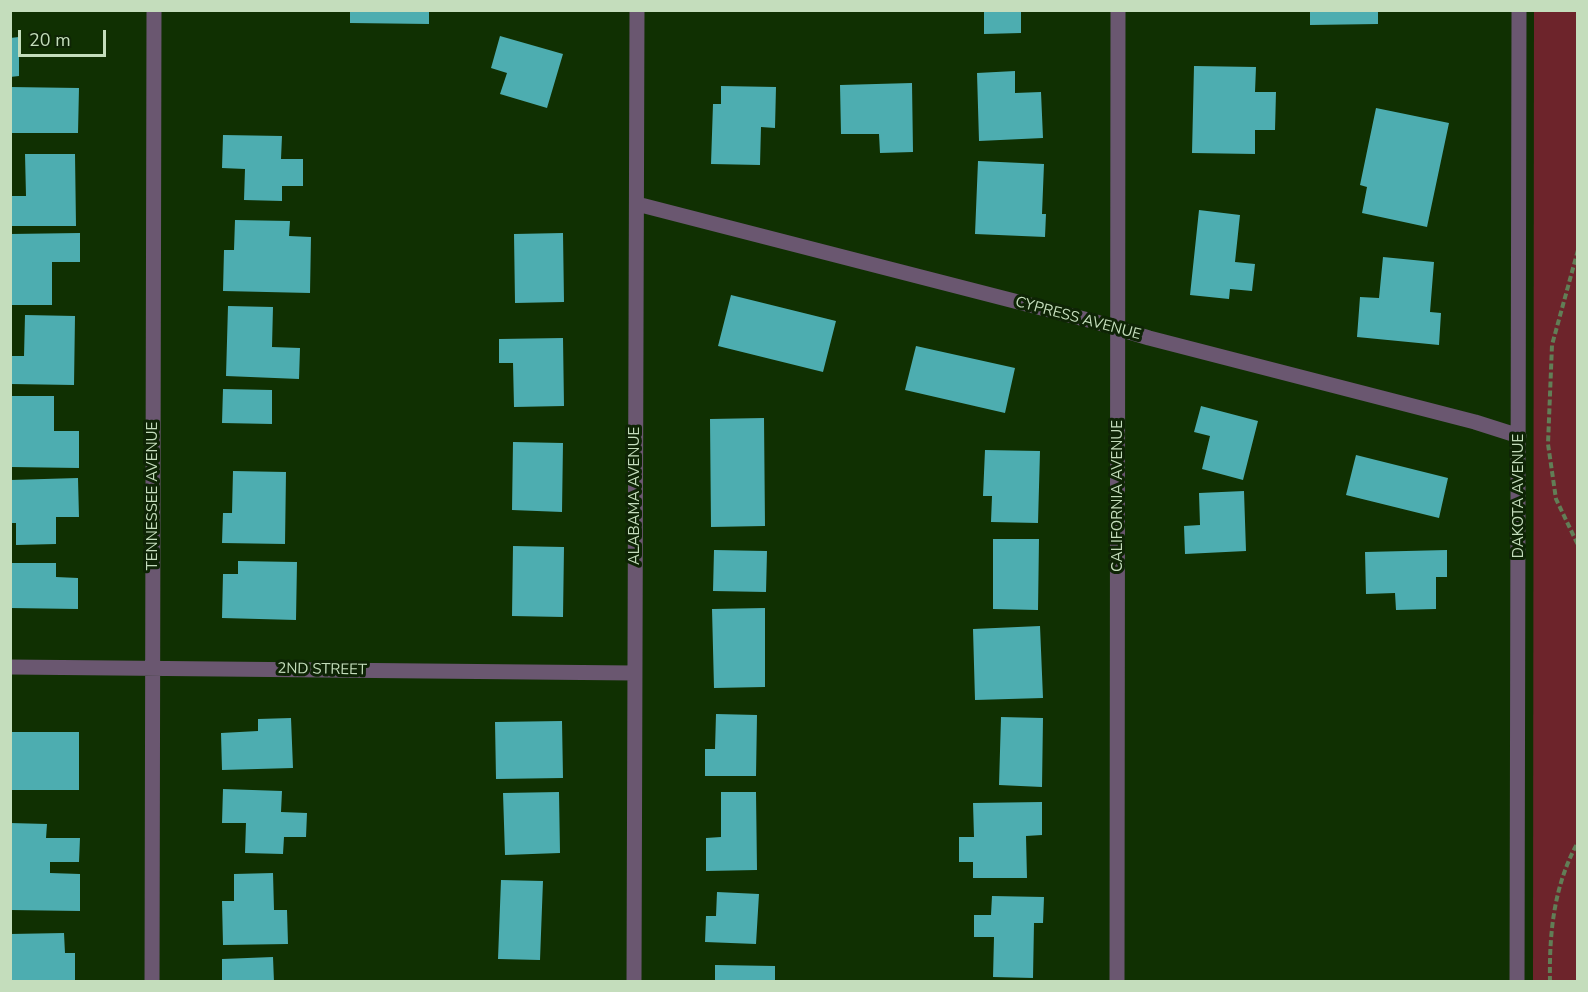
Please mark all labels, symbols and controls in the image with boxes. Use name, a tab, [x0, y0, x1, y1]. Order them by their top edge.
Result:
scale bar	[21, 18, 110, 56]
text: 20 m	[29, 28, 71, 52]
street label: CYPRESS AVENUE	[1013, 294, 1143, 344]
street label: CALIFORNIA AVENUE	[1109, 420, 1127, 572]
street label: TENNESSEE AVENUE	[144, 422, 162, 570]
street label: ALABAMA AVENUE	[626, 427, 644, 565]
street label: DAKOTA AVENUE	[1510, 434, 1528, 558]
street label: 2ND STREET	[277, 660, 367, 680]

